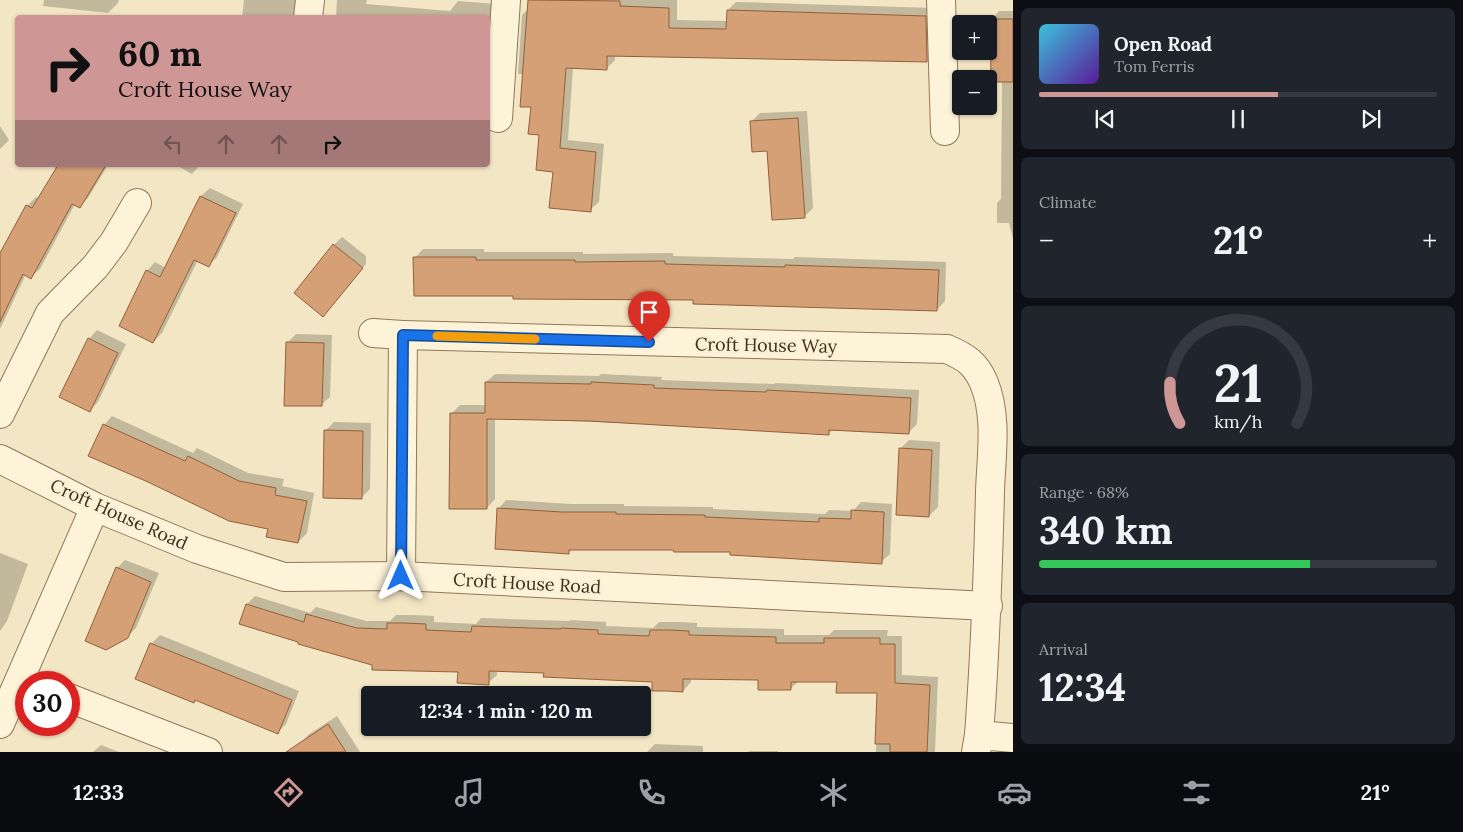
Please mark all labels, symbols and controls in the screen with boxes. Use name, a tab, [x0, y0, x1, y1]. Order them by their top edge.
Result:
map controls	[952, 15, 997, 115]
button: +	[952, 15, 997, 60]
text: 60 m	[118, 31, 202, 76]
text: Open Road	[1114, 32, 1212, 56]
icon: right	[35, 35, 100, 100]
text: Tom Ferris	[1114, 56, 1194, 76]
button: −	[952, 70, 997, 115]
text: Croft House Way	[118, 75, 292, 103]
icon: previous	[1091, 105, 1119, 133]
icon: pause	[1224, 105, 1252, 133]
icon: next	[1357, 105, 1385, 133]
icon: left	[159, 130, 187, 158]
icon: ahead	[212, 130, 240, 158]
icon: ahead	[265, 130, 293, 158]
icon: right	[318, 130, 346, 158]
text: Climate	[1039, 192, 1096, 212]
text: 21°	[1213, 216, 1263, 264]
text: −	[1039, 223, 1054, 259]
text: +	[1422, 223, 1437, 259]
pin	[628, 291, 670, 342]
icon: arrive	[635, 298, 663, 326]
street label: Croft House Way	[695, 332, 838, 358]
text: 21	[1214, 350, 1262, 416]
text: km/h	[1214, 410, 1262, 433]
street label: Croft House Road	[47, 473, 192, 555]
text: Range · 68%	[1039, 482, 1129, 502]
text: 340 km	[1039, 506, 1173, 554]
position arrow	[374, 549, 426, 601]
street label: Croft House Road	[452, 568, 602, 598]
text: Arrival	[1039, 639, 1088, 659]
text: 12:34	[1039, 663, 1126, 711]
speed limit sign: 30	[15, 671, 80, 736]
text: 12:34 · 1 min · 120 m	[419, 699, 593, 723]
icon: directions	[271, 775, 306, 810]
icon: music	[452, 775, 487, 810]
icon: phone	[634, 775, 669, 810]
icon: climate	[816, 775, 851, 810]
icon: car	[997, 775, 1032, 810]
icon: filters	[1179, 775, 1214, 810]
text: 12:33	[73, 778, 124, 806]
text: 21°	[1361, 778, 1390, 806]

